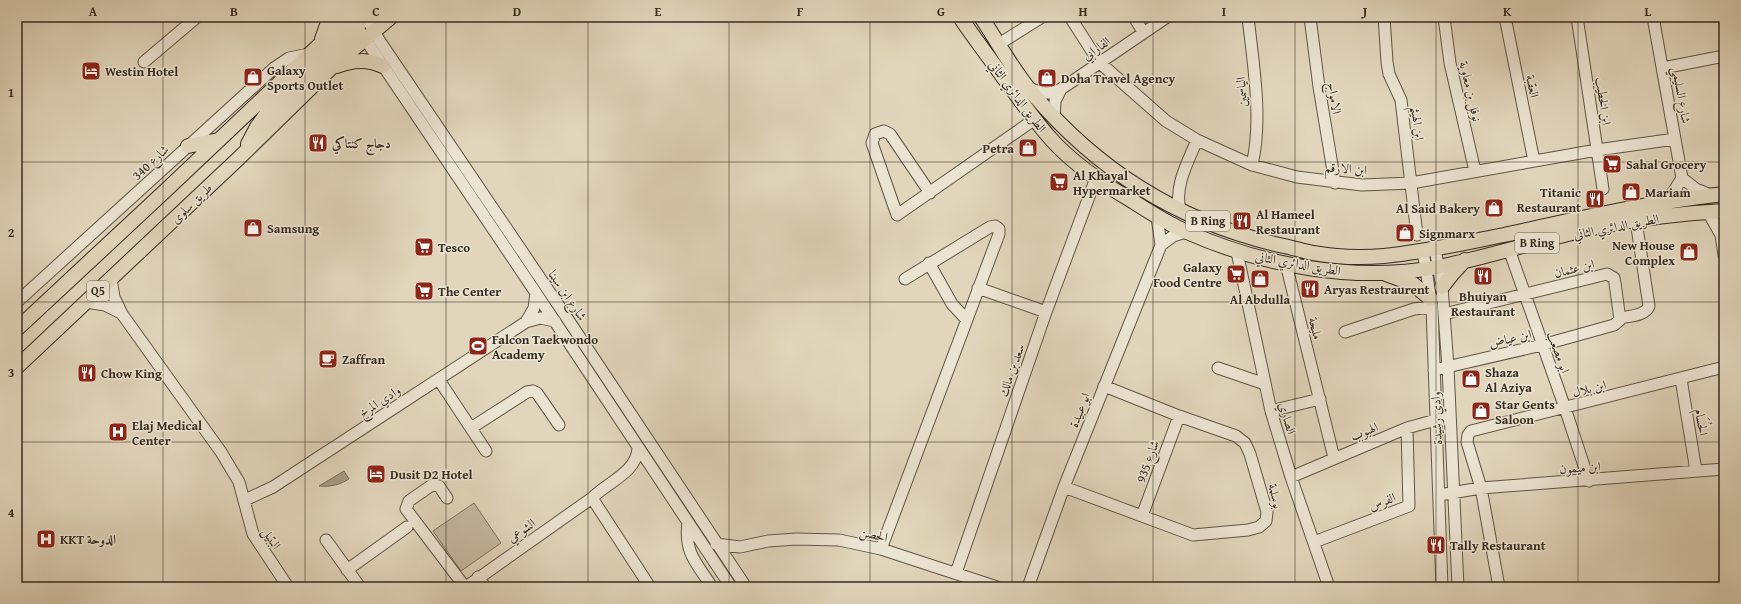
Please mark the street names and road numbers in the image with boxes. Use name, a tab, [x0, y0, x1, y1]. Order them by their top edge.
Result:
street label: الفارابي	[1078, 32, 1116, 67]
street label: الطريق الدائري الثاني	[982, 56, 1051, 138]
street label: نوفل بن معاوية	[1454, 59, 1487, 123]
street label: شارع السليمي	[1664, 65, 1696, 125]
street label: العقبة	[1521, 73, 1544, 99]
street label: الياسمين	[1231, 76, 1252, 108]
street label: ابن الخطيب	[1591, 76, 1616, 126]
street label: الامواج	[1321, 81, 1346, 116]
street label: ابن الهيثم	[1402, 105, 1429, 142]
street label: شارع 340	[128, 140, 174, 186]
street label: ابن الارقم	[1324, 158, 1368, 182]
street label: طريق سلوى	[166, 179, 216, 228]
street label: الطريق الدائري الثاني	[1572, 209, 1661, 246]
road number: B Ring	[1186, 211, 1230, 231]
road number: B Ring	[1515, 233, 1559, 253]
street label: الطريق الدائري الثاني	[1253, 247, 1342, 282]
street label: ابن عثمان	[1552, 254, 1597, 283]
street label: شارع ابن سينا	[542, 266, 592, 326]
road number: Q5	[87, 281, 109, 301]
street label: مليحة	[1304, 315, 1327, 341]
street label: ابن عياض	[1487, 324, 1534, 353]
street label: ابو مصعب	[1542, 329, 1575, 376]
street label: سعد بن مالك	[994, 341, 1029, 399]
street label: ابن بلال	[1570, 375, 1608, 402]
street label: وادي المرخ	[354, 381, 405, 424]
street label: ابو عبيدة	[1064, 390, 1095, 430]
street label: وادي رشيدة	[1426, 391, 1448, 445]
street label: الصاري	[1273, 400, 1301, 437]
street label: الحُسَام	[1688, 407, 1714, 438]
street label: الهبوب	[1347, 417, 1381, 446]
street label: شارع 935	[1131, 437, 1166, 486]
street label: ابن ميمون	[1559, 457, 1602, 478]
street label: بوسلمة	[1263, 482, 1288, 511]
street label: الفرس	[1366, 488, 1398, 515]
street label: الشوعي	[503, 514, 541, 549]
street label: الحصن	[858, 522, 890, 547]
street label: البتيل	[257, 523, 286, 553]

